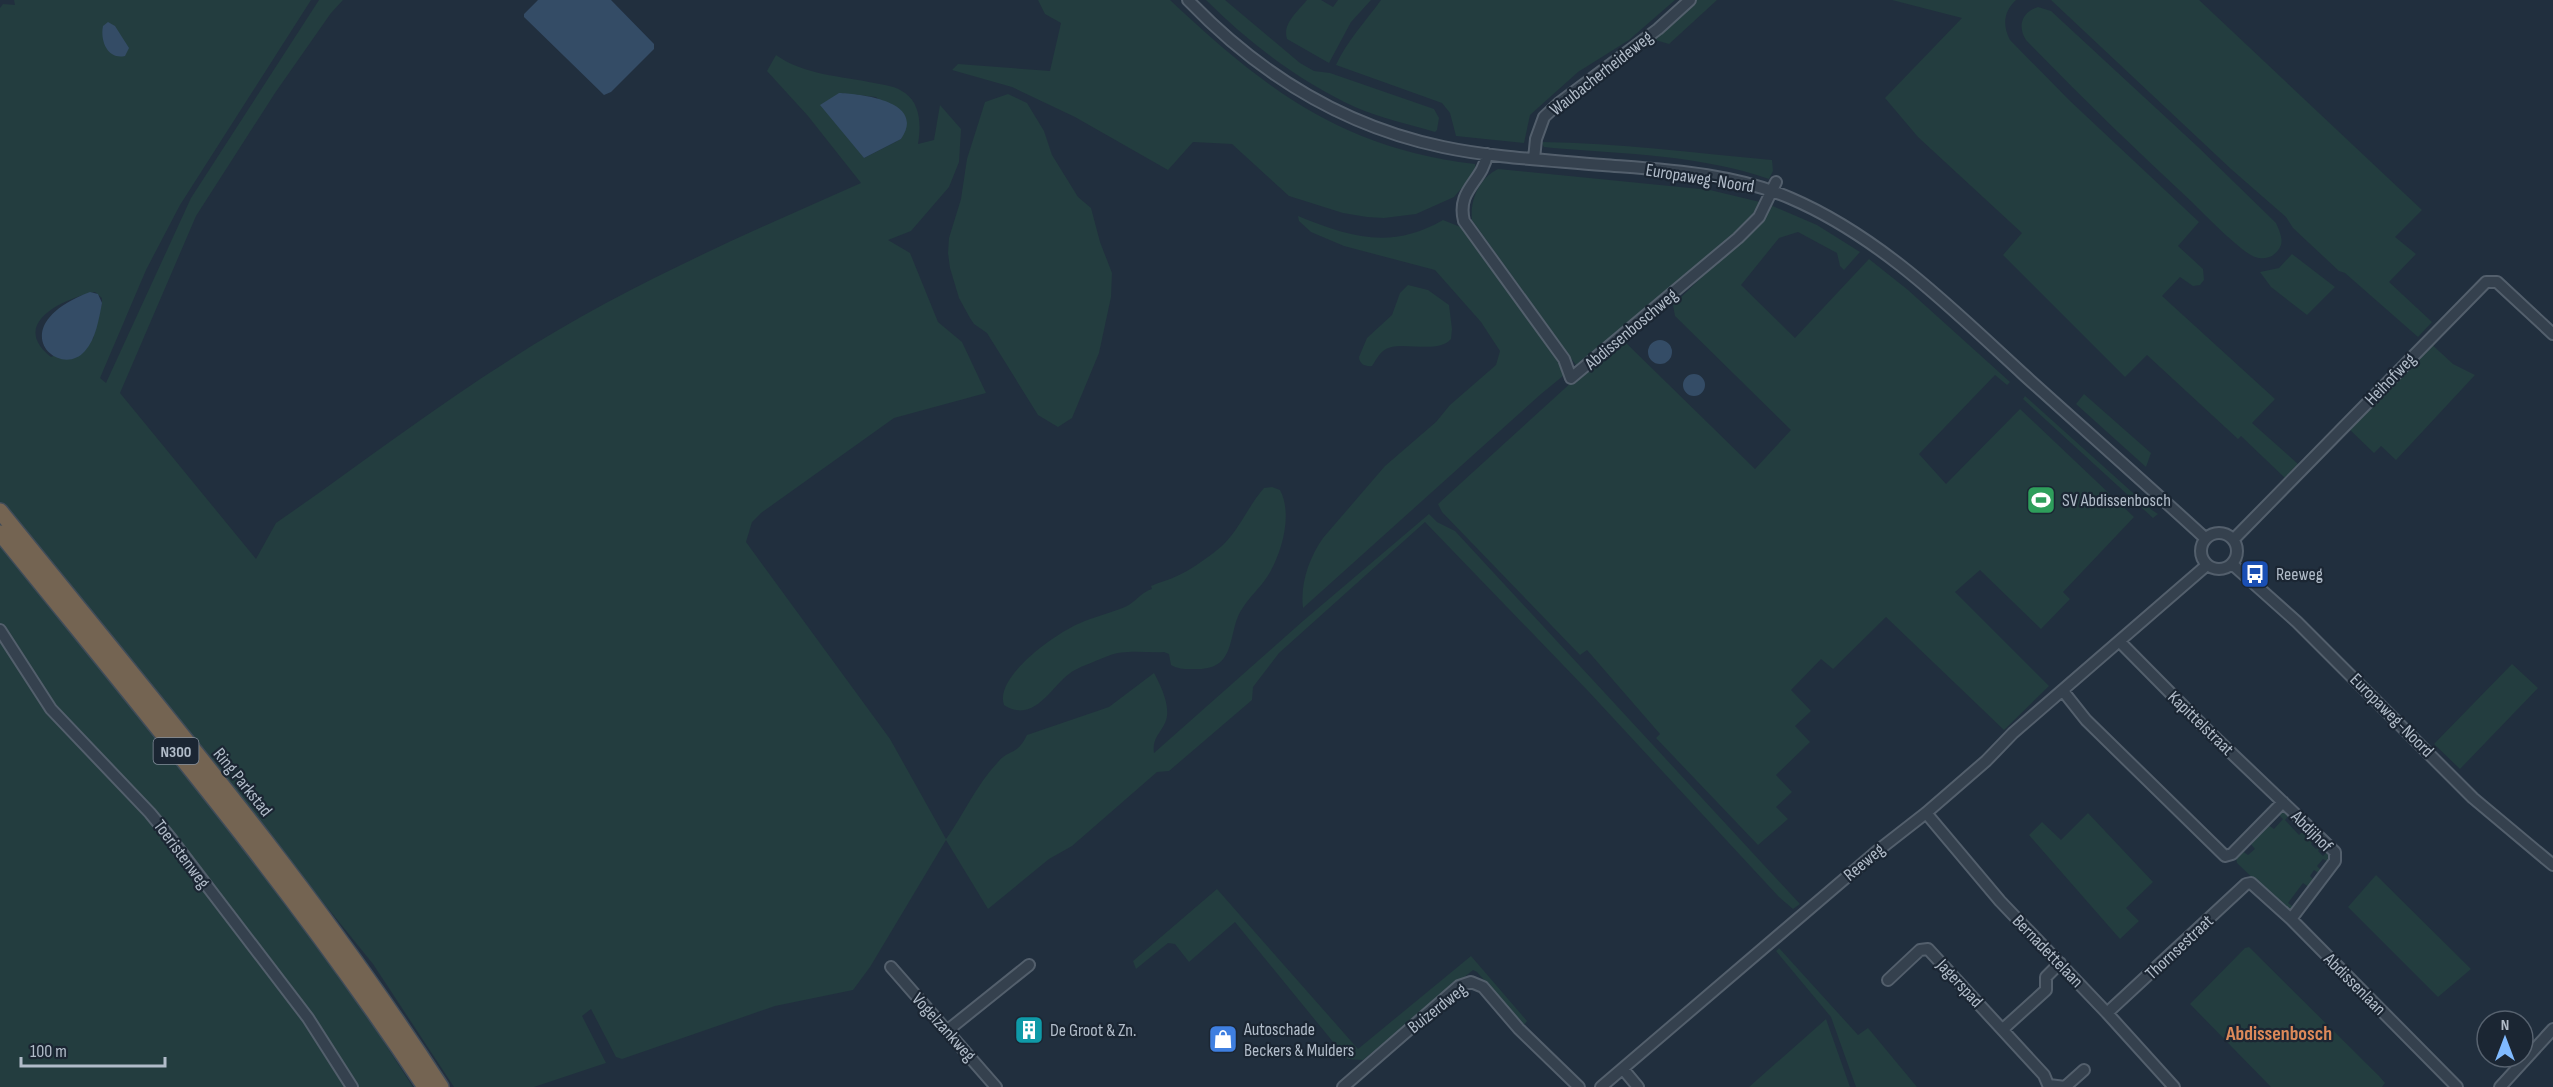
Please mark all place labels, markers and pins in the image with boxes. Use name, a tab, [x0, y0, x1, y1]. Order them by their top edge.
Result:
sports icon: SV Abdissenbosch	[2025, 484, 2057, 516]
place label: SV Abdissenbosch	[2062, 490, 2171, 511]
bus stop icon: Reeweg	[2239, 558, 2271, 590]
place label: Reeweg	[2276, 564, 2323, 585]
building icon: De Groot & Zn.	[1013, 1014, 1045, 1046]
place label: Autoschade Beckers & Mulders	[1243, 1019, 1354, 1061]
place label: De Groot & Zn.	[1050, 1020, 1136, 1041]
shop icon: Autoschade Beckers & Mulders	[1207, 1023, 1239, 1055]

